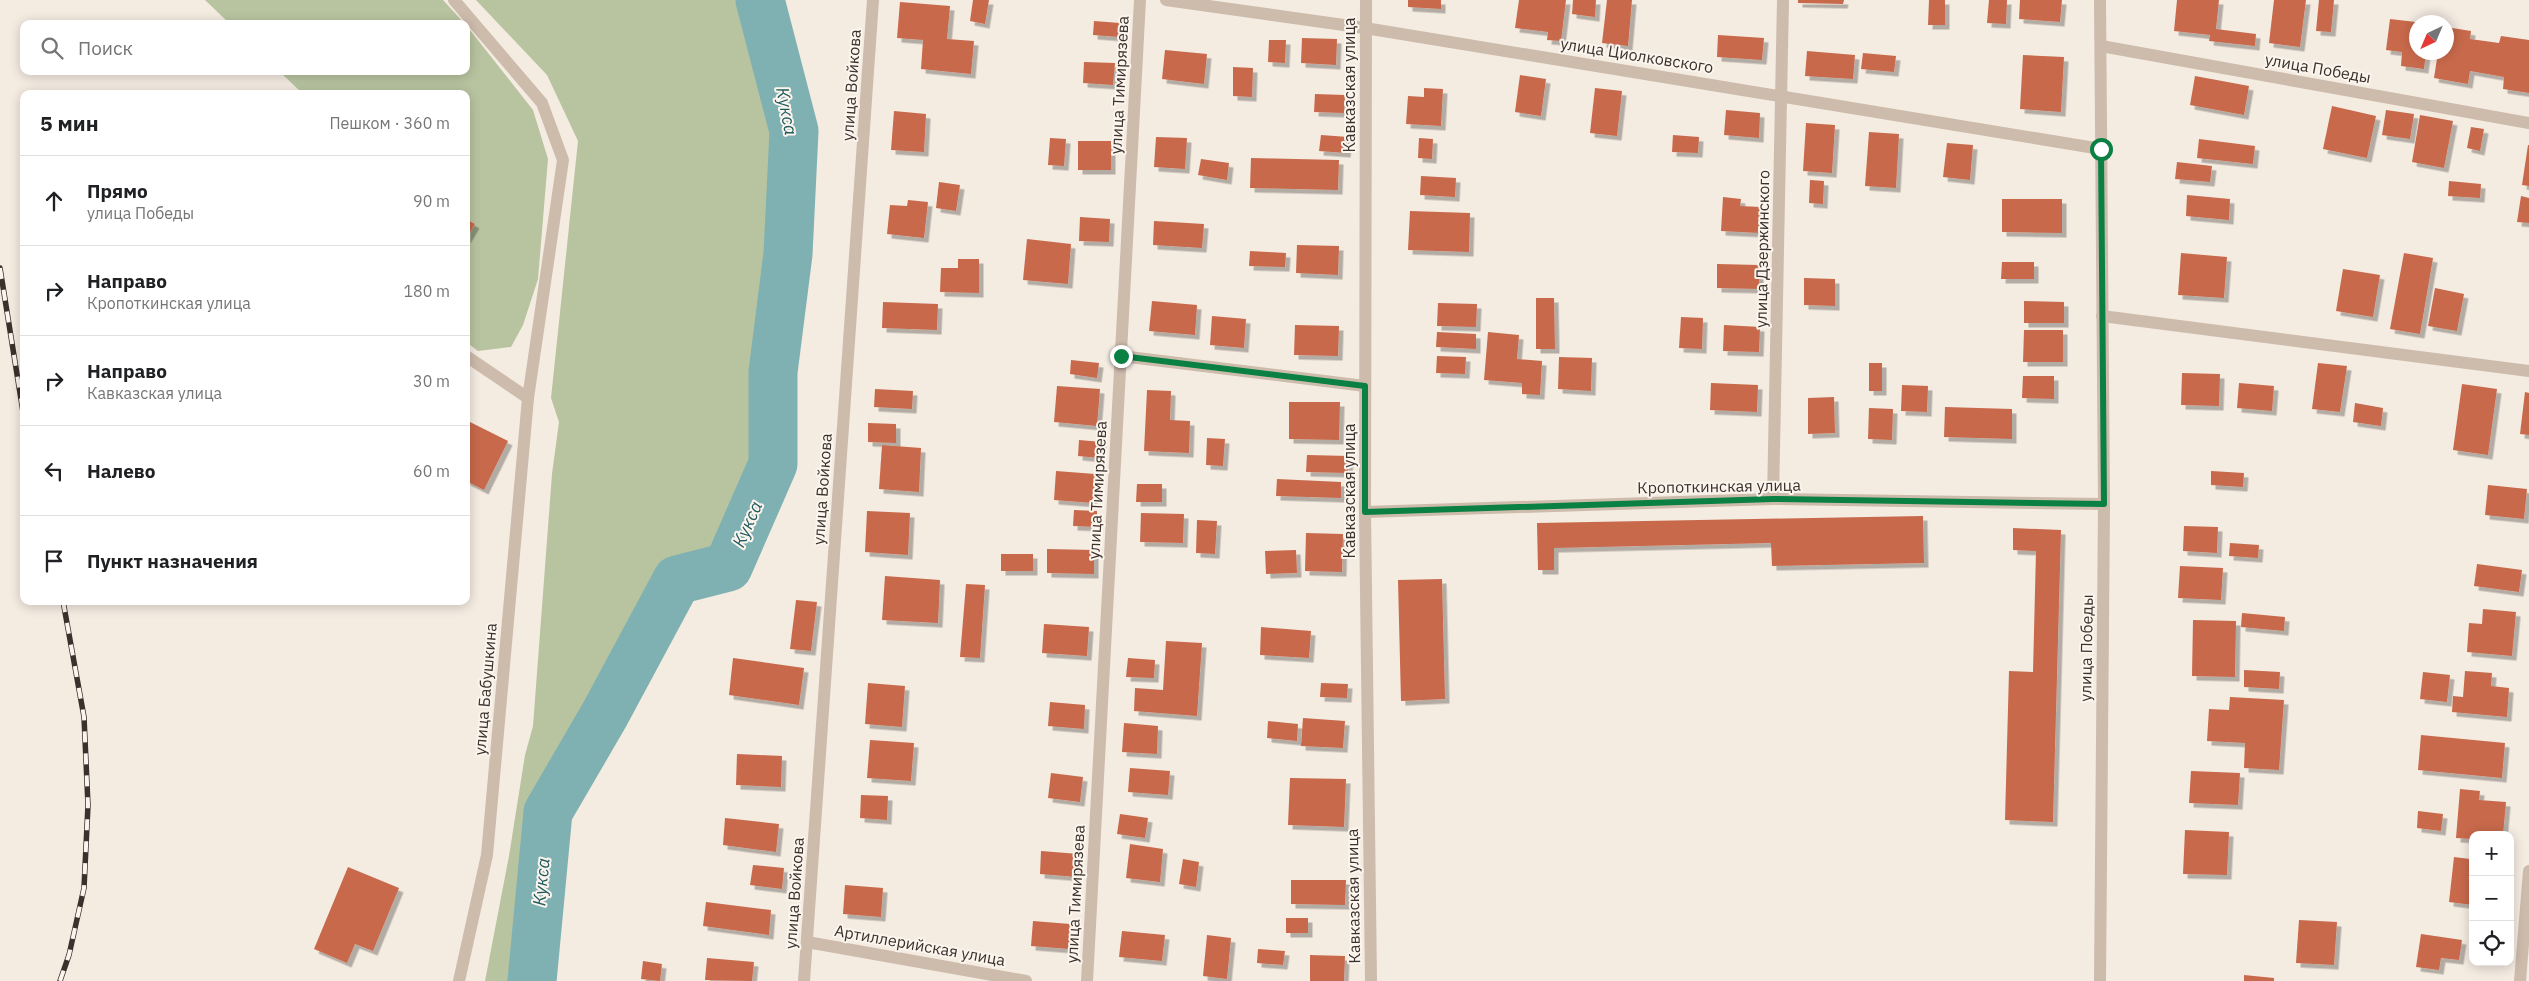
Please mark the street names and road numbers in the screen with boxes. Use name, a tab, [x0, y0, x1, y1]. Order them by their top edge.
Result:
street label: улица Тимирязева	[1105, 15, 1133, 155]
street label: Кавказская улица	[1339, 17, 1359, 153]
street label: улица Войкова	[837, 28, 865, 141]
street label: улица Циолковского	[1559, 33, 1715, 77]
street label: улица Победы	[2263, 49, 2373, 87]
street label: улица Дзержинского	[1751, 170, 1773, 328]
street label: улица Тимирязева	[1083, 420, 1111, 560]
street label: Кавказская улица	[1339, 423, 1359, 559]
street label: улица Войкова	[808, 432, 836, 545]
street label: Кропоткинская улица	[1637, 475, 1802, 497]
street label: улица Победы	[2075, 594, 2097, 702]
street label: улица Бабушкина	[469, 622, 501, 756]
street label: улица Тимирязева	[1061, 824, 1089, 964]
street label: Кавказская улица	[1342, 828, 1364, 964]
street label: улица Войкова	[780, 836, 808, 949]
street label: Артиллерийская улица	[833, 920, 1007, 970]

